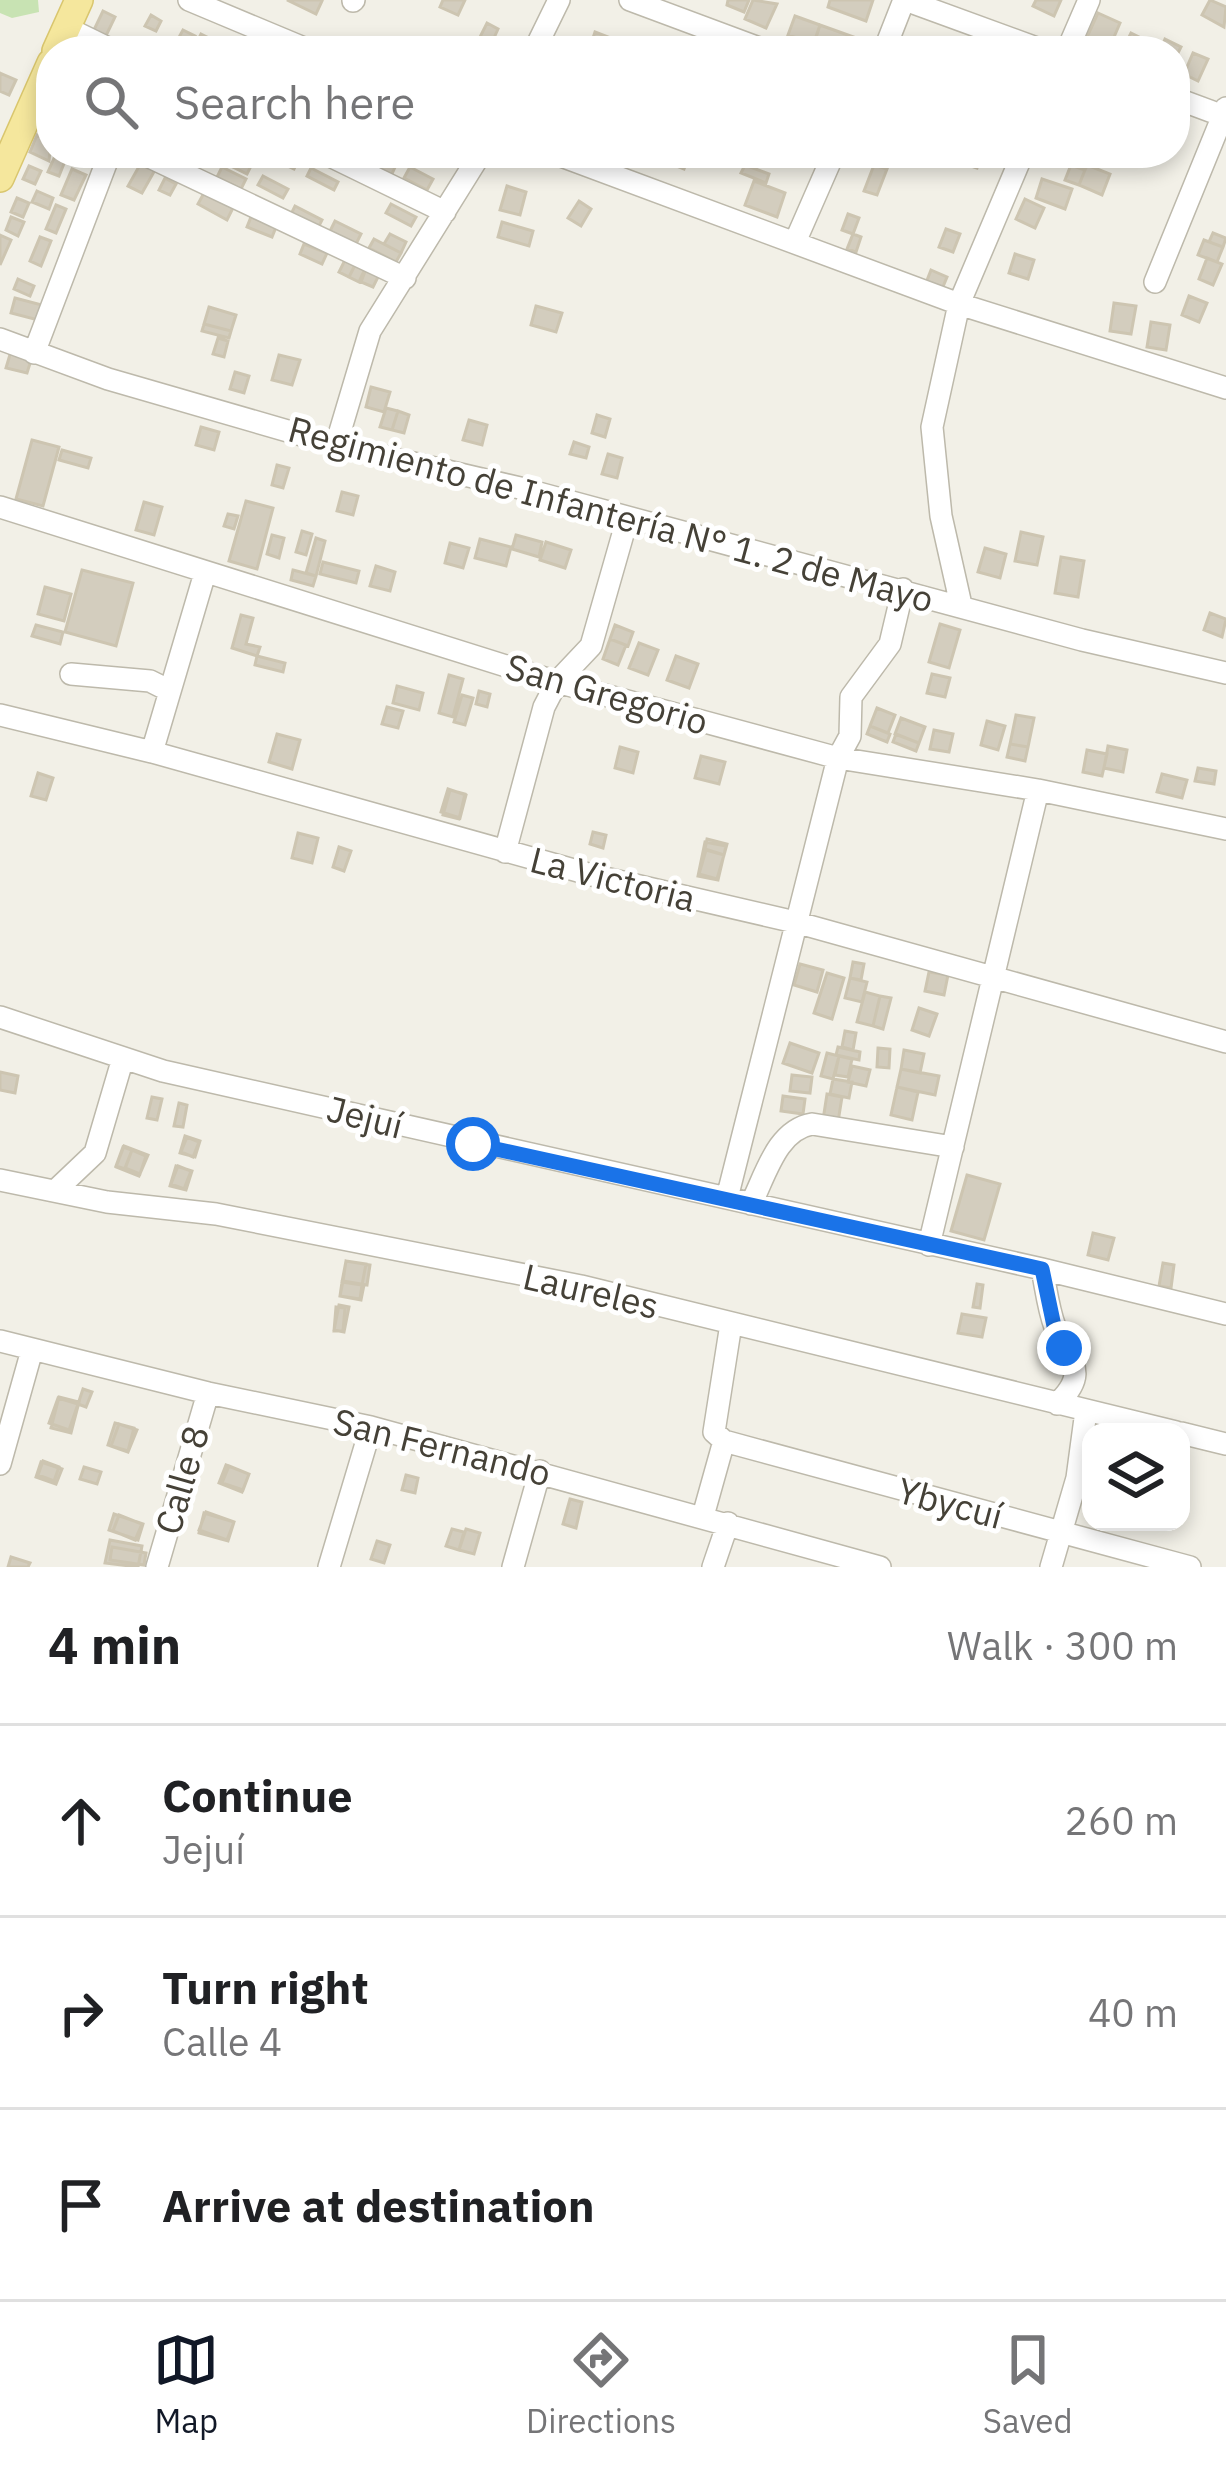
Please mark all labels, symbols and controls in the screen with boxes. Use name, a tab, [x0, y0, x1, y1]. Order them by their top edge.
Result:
search box	[36, 36, 1190, 168]
icon: search	[78, 69, 144, 135]
text: Search here	[174, 73, 415, 131]
street label: Regimiento de Infantería N° 1. 2 de Mayo	[284, 405, 939, 622]
street label: San Gregorio	[501, 642, 714, 745]
street label: La Victoria	[526, 835, 701, 922]
street label: Jejuí	[322, 1084, 408, 1149]
route start	[446, 1117, 500, 1171]
street label: Laureles	[519, 1252, 663, 1329]
route end	[1037, 1321, 1091, 1375]
street label: San Fernando	[329, 1397, 556, 1496]
street label: Calle 8	[144, 1420, 219, 1540]
map controls	[1082, 1423, 1190, 1531]
button: layers	[1082, 1423, 1190, 1531]
street label: Ybycuí	[892, 1466, 1008, 1539]
text: 4 min	[48, 1612, 181, 1678]
text: Walk · 300 m	[947, 1620, 1178, 1671]
text: Continue	[162, 1766, 353, 1824]
icon: ahead	[48, 1788, 114, 1854]
text: 260 m	[1065, 1795, 1178, 1846]
text: Jejuí	[162, 1824, 245, 1875]
text: Turn right	[162, 1958, 369, 2016]
icon: right	[48, 1980, 114, 2046]
text: 40 m	[1088, 1987, 1178, 2038]
text: Calle 4	[162, 2016, 282, 2067]
icon: arrive	[48, 2172, 114, 2238]
text: Arrive at destination	[162, 2176, 595, 2234]
tab: Map	[153, 2327, 219, 2442]
tab: Directions	[526, 2327, 676, 2442]
tab: Saved	[983, 2327, 1073, 2442]

